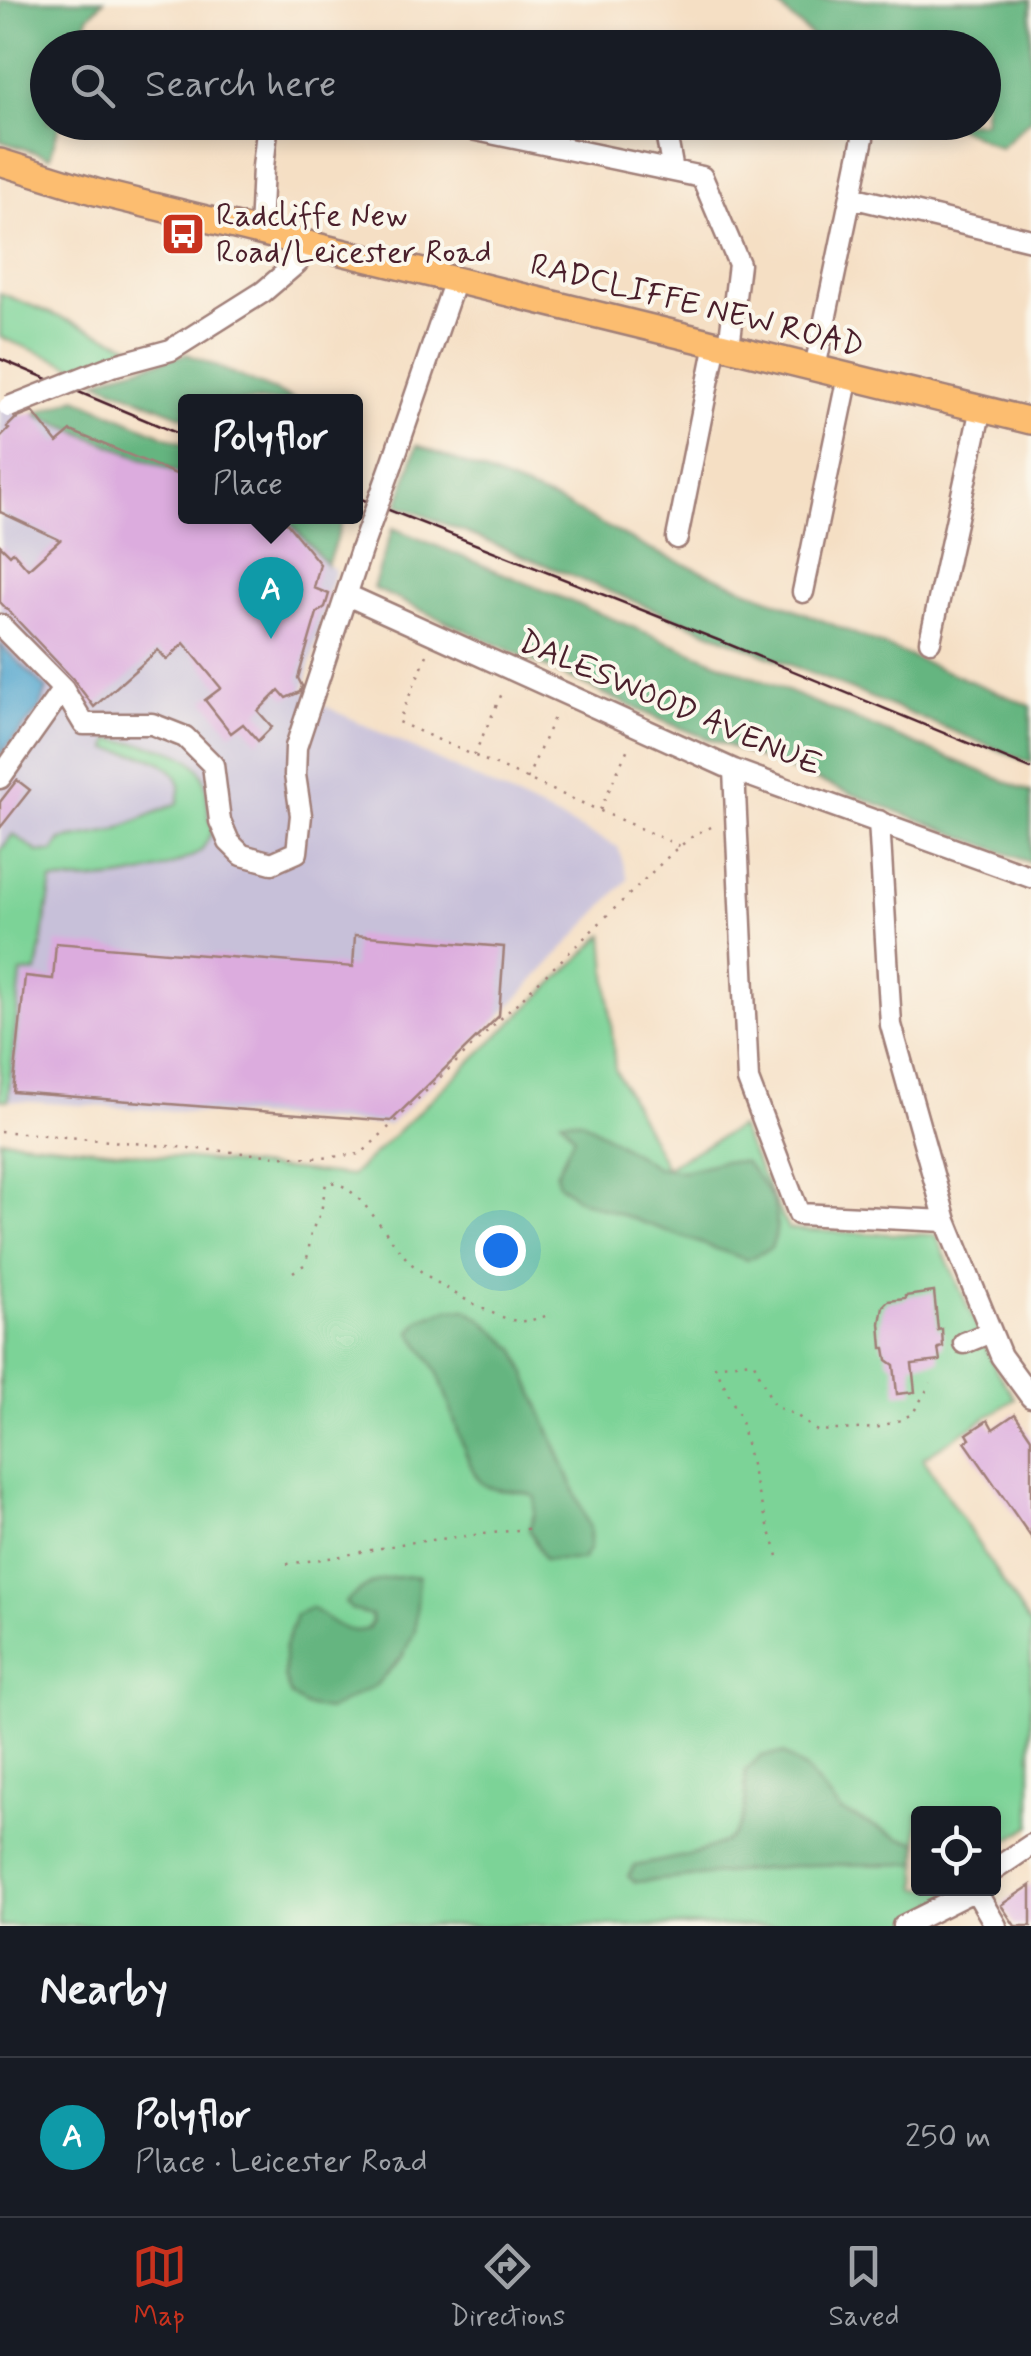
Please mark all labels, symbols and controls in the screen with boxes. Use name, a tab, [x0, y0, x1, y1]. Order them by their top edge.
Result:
search box	[30, 30, 1001, 140]
icon: search	[65, 58, 120, 113]
text: Search here	[145, 61, 336, 110]
place label: Radcliffe New Road/Leicester Road	[216, 195, 491, 274]
bus stop icon: Radcliffe New Road/Leicester Road	[160, 211, 206, 257]
street label: RADCLIFFE NEW ROAD	[526, 244, 868, 368]
popup	[178, 394, 363, 524]
text: Polyflor	[212, 414, 329, 463]
text: Place	[212, 463, 283, 505]
pin: A	[238, 556, 304, 639]
street label: DALESWOOD AVENUE	[512, 621, 828, 787]
your location	[475, 1225, 526, 1276]
map controls	[911, 1806, 1001, 1896]
button: locate	[911, 1806, 1001, 1896]
text: Nearby	[40, 1964, 168, 2019]
text: Polyflor	[135, 2092, 251, 2141]
text: A	[62, 2116, 83, 2158]
text: 250 m	[905, 2116, 991, 2158]
text: Place · Leicester Road	[135, 2141, 427, 2183]
tab: Map	[132, 2239, 187, 2336]
tab: Directions	[450, 2239, 565, 2336]
tab: Saved	[829, 2239, 899, 2336]

